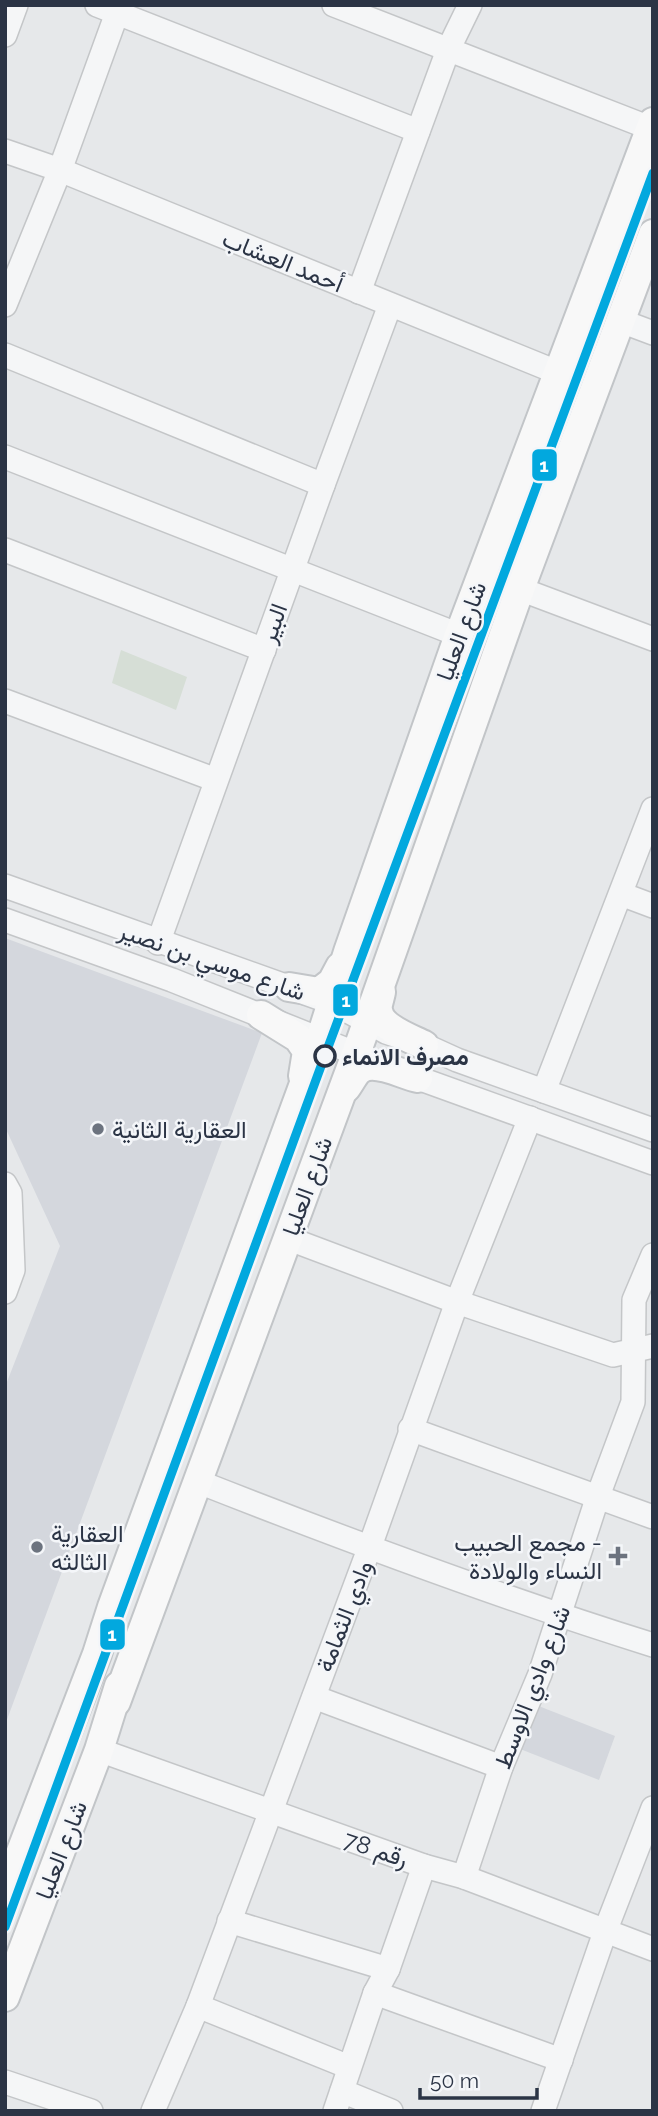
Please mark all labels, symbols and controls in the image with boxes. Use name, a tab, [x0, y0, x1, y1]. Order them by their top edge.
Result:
street label: أحمد العشاب	[218, 224, 348, 299]
line badge: 1	[531, 448, 558, 482]
text: 1	[539, 454, 549, 476]
street label: شارع العليا	[430, 578, 494, 685]
street label: البير	[252, 599, 294, 648]
street label: شارع موسي بن نصير	[112, 915, 309, 1011]
line badge: 1	[332, 983, 359, 1017]
text: 1	[341, 989, 351, 1011]
place label: مصرف الانماء	[342, 1042, 469, 1072]
marker: مصرف الانماء	[314, 1045, 336, 1067]
place label: العقارية الثانية	[112, 1115, 247, 1145]
marker: العقارية الثانية	[90, 1121, 106, 1137]
street label: شارع العليا	[276, 1133, 340, 1240]
place label: العقارية الثالثه	[51, 1519, 124, 1576]
place label: مجمع الحبيب - النساء والولادة	[454, 1528, 602, 1586]
marker: العقارية الثالثه	[29, 1539, 45, 1555]
marker: مجمع الحبيب - النساء والولادة	[608, 1546, 628, 1566]
street label: وادي الثمامة	[309, 1556, 383, 1678]
street label: شارع وادي الاوسط	[488, 1601, 581, 1774]
line badge: 1	[99, 1618, 126, 1651]
text: 1	[107, 1623, 117, 1645]
street label: شارع العليا	[29, 1797, 95, 1904]
street label: رقم 78	[339, 1825, 412, 1875]
scale bar	[420, 2056, 537, 2100]
text: 50 m	[430, 2068, 479, 2093]

